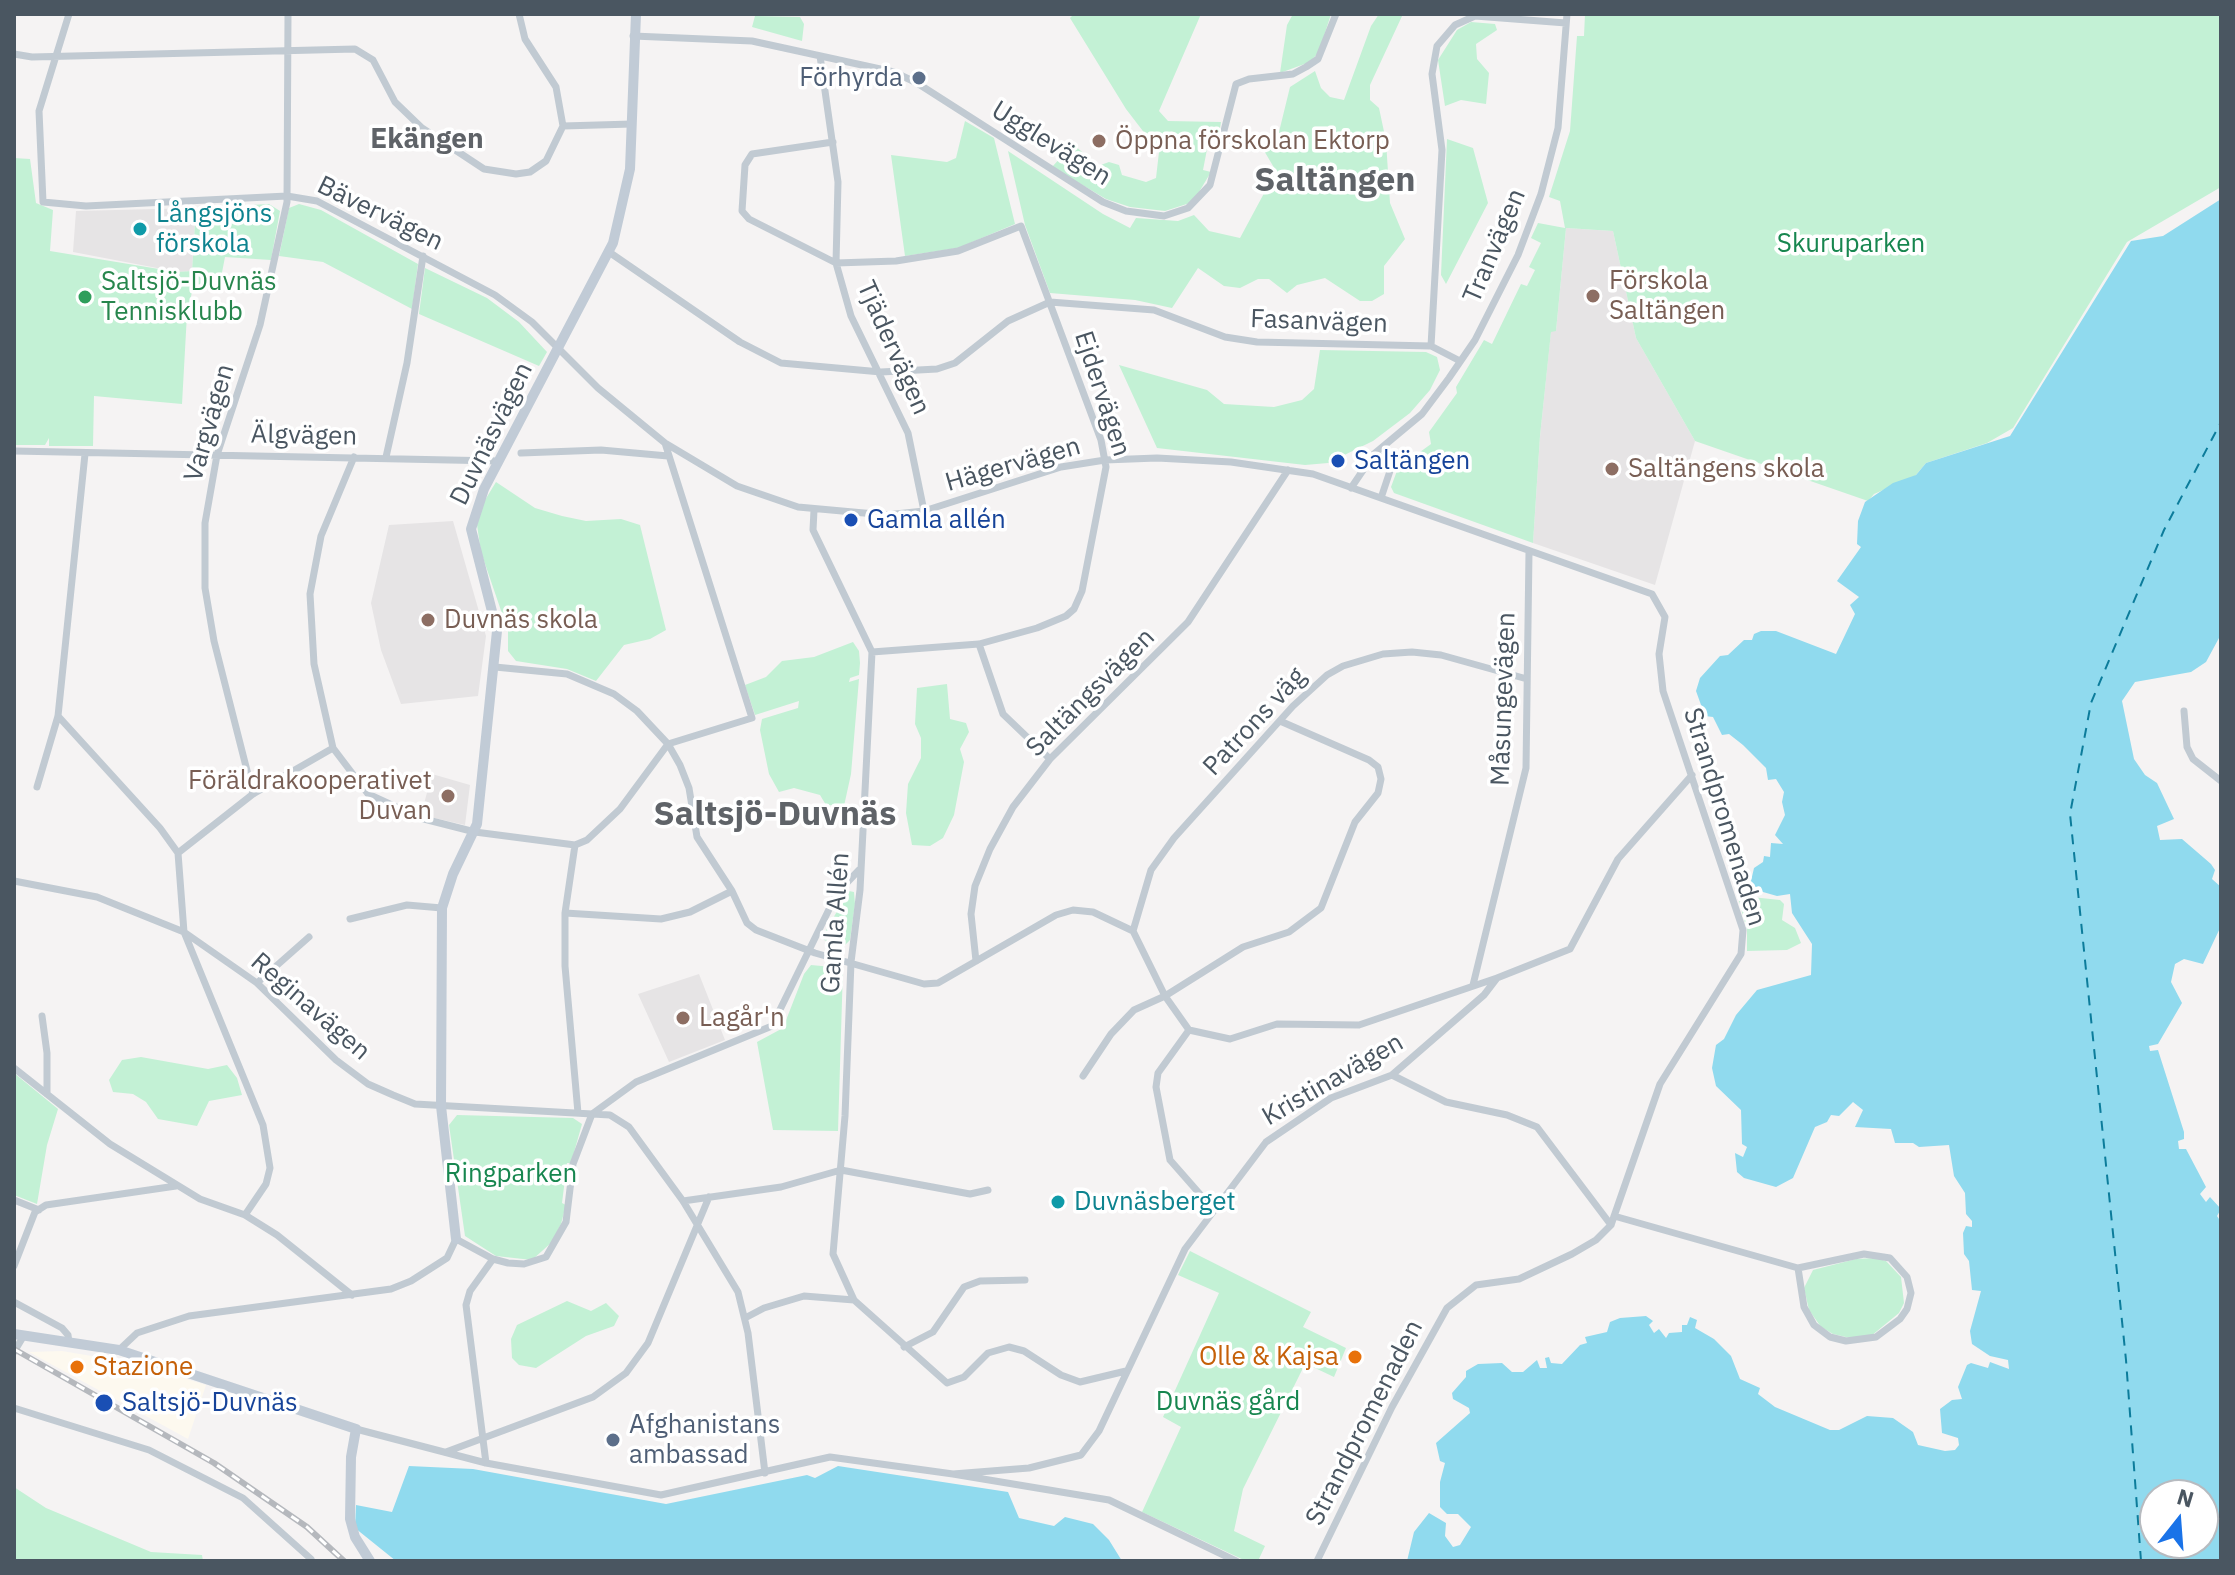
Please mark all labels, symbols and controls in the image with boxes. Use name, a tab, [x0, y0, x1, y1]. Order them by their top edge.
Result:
place label: Förhyrda	[799, 62, 903, 94]
marker: Förhyrda	[910, 69, 928, 87]
street label: Ugglevägen	[985, 95, 1117, 193]
district label: Ekängen	[370, 123, 484, 157]
place label: Öppna förskolan Ektorp	[1115, 125, 1390, 157]
marker: Öppna förskolan Ektorp	[1090, 132, 1108, 150]
district label: Saltängen	[1254, 161, 1416, 201]
street label: Bävervägen	[312, 170, 448, 258]
street label: Tranvägen	[1457, 184, 1533, 308]
place label: Långsjöns förskola	[156, 198, 273, 260]
marker: Långsjöns förskola	[131, 220, 149, 238]
park label: Skuruparken	[1777, 228, 1925, 260]
place label: Förskola Saltängen	[1609, 265, 1725, 326]
place label: Saltsjö-Duvnäs Tennisklubb	[101, 266, 277, 328]
street label: Tjädervägen	[850, 276, 936, 420]
marker: Förskola Saltängen	[1584, 287, 1602, 305]
marker: Saltsjö-Duvnäs Tennisklubb	[76, 288, 94, 306]
street label: Fasanvägen	[1250, 304, 1388, 340]
street label: Ejdervägen	[1067, 327, 1137, 461]
street label: Duvnäsvägen	[444, 357, 540, 511]
street label: Vargvägen	[178, 361, 242, 485]
street label: Älgvägen	[250, 419, 358, 453]
street label: Hägervägen	[942, 431, 1084, 499]
place label: Saltängen	[1354, 445, 1470, 477]
marker: Saltängen	[1329, 452, 1347, 470]
place label: Saltängens skola	[1628, 453, 1825, 485]
marker: Saltängens skola	[1603, 460, 1621, 478]
place label: Gamla allén	[867, 504, 1006, 536]
marker: Gamla allén	[842, 511, 860, 529]
place label: Duvnäs skola	[444, 604, 598, 636]
marker: Duvnäs skola	[419, 611, 437, 629]
street label: Måsungevägen	[1485, 612, 1523, 786]
street label: Saltängsvägen	[1020, 622, 1162, 764]
street label: Patrons väg	[1197, 662, 1313, 782]
street label: Strandpromenaden	[1676, 704, 1772, 930]
place label: Föräldrakooperativet Duvan	[188, 765, 432, 826]
marker: Föräldrakooperativet Duvan	[439, 787, 457, 805]
district label: Saltsjö-Duvnäs	[654, 795, 896, 835]
street label: Gamla Allén	[816, 851, 856, 995]
street label: Reginavägen	[244, 947, 376, 1067]
place label: Lagår'n	[699, 1002, 785, 1034]
marker: Lagår'n	[674, 1009, 692, 1027]
street label: Kristinavägen	[1257, 1027, 1409, 1133]
park label: Ringparken	[445, 1158, 577, 1190]
place label: Duvnäsberget	[1074, 1186, 1236, 1218]
marker: Duvnäsberget	[1049, 1193, 1067, 1211]
street label: Strandpromenaden	[1300, 1315, 1430, 1531]
place label: Olle & Kajsa	[1199, 1341, 1339, 1373]
marker: Olle & Kajsa	[1346, 1348, 1364, 1366]
place label: Stazione	[93, 1351, 193, 1383]
marker: Stazione	[68, 1358, 86, 1376]
park label: Duvnäs gård	[1156, 1386, 1300, 1418]
place label: Saltsjö-Duvnäs	[122, 1387, 298, 1419]
marker: Saltsjö-Duvnäs	[93, 1392, 115, 1414]
place label: Afghanistans ambassad	[629, 1409, 781, 1470]
marker: Afghanistans ambassad	[604, 1431, 622, 1449]
north arrow	[2139, 1479, 2219, 1559]
text: N	[2174, 1481, 2197, 1514]

